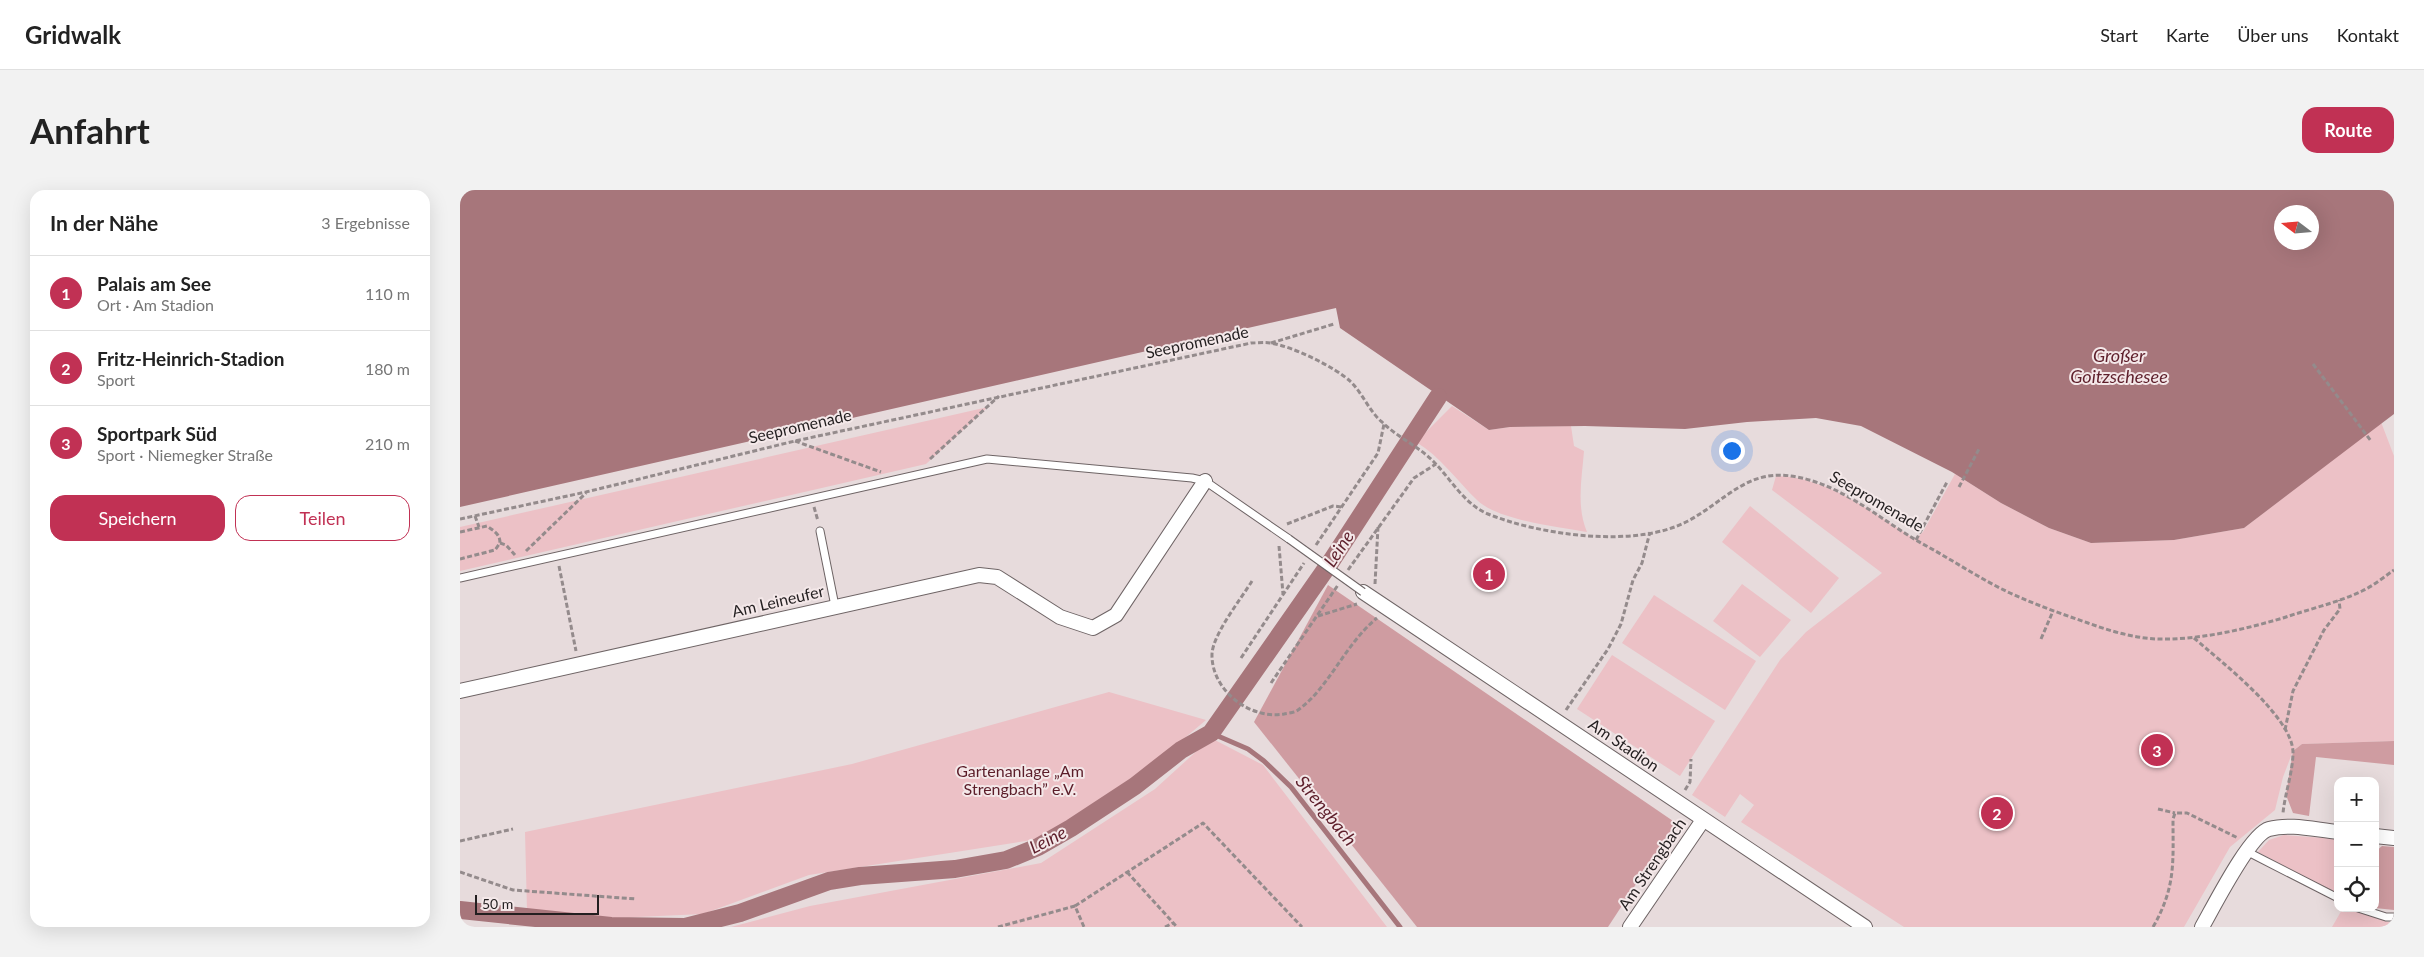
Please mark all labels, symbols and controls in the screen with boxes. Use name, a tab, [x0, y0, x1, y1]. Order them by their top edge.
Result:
text: Gridwalk	[25, 20, 121, 49]
text: Start	[2100, 24, 2138, 46]
text: Karte	[2166, 24, 2209, 46]
text: Über uns	[2237, 24, 2309, 46]
text: Kontakt	[2337, 24, 2399, 46]
button: Route	[2302, 107, 2394, 153]
text: Anfahrt	[30, 109, 150, 151]
north arrow	[2274, 205, 2319, 250]
text: In der Nähe	[50, 210, 158, 235]
text: 3 Ergebnisse	[321, 213, 410, 232]
text: Palais am See	[97, 272, 211, 295]
text: 1	[61, 284, 71, 303]
text: 110 m	[365, 284, 410, 303]
text: Ort · Am Stadion	[97, 295, 214, 314]
street label: Seepromenade	[1144, 321, 1250, 362]
water label: Großer Goitzschesee	[2070, 344, 2168, 387]
text: Fritz-Heinrich-Stadion	[97, 347, 285, 370]
text: 2	[61, 359, 71, 378]
text: 180 m	[365, 359, 410, 378]
text: Sport	[97, 370, 135, 389]
street label: Seepromenade	[747, 404, 853, 447]
text: Sportpark Süd	[97, 422, 217, 445]
text: 3	[61, 434, 71, 453]
text: 210 m	[365, 434, 410, 453]
your location	[1719, 438, 1745, 464]
text: Sport · Niemegker Straße	[97, 445, 273, 464]
street label: Seepromenade	[1827, 466, 1927, 535]
button: Speichern	[50, 495, 225, 541]
button: Teilen	[235, 495, 410, 541]
water label: Leine	[1318, 526, 1358, 571]
pin: 1	[1473, 555, 1505, 593]
street label: Am Leineufer	[730, 581, 826, 620]
street label: Am Stadion	[1585, 714, 1663, 775]
pin: 3	[2141, 731, 2173, 769]
park label: Gartenanlage „Am Strengbach” e.V.	[956, 761, 1084, 798]
water label: Strengbach	[1292, 771, 1362, 850]
map controls	[2334, 777, 2379, 912]
button: +	[2334, 777, 2379, 822]
pin: 2	[1981, 794, 2013, 832]
street label: Am Strengbach	[1614, 814, 1689, 913]
water label: Leine	[1025, 821, 1070, 858]
button: −	[2334, 822, 2379, 867]
button: locate	[2334, 867, 2379, 912]
scale bar	[475, 892, 599, 915]
text: 50 m	[482, 895, 513, 912]

